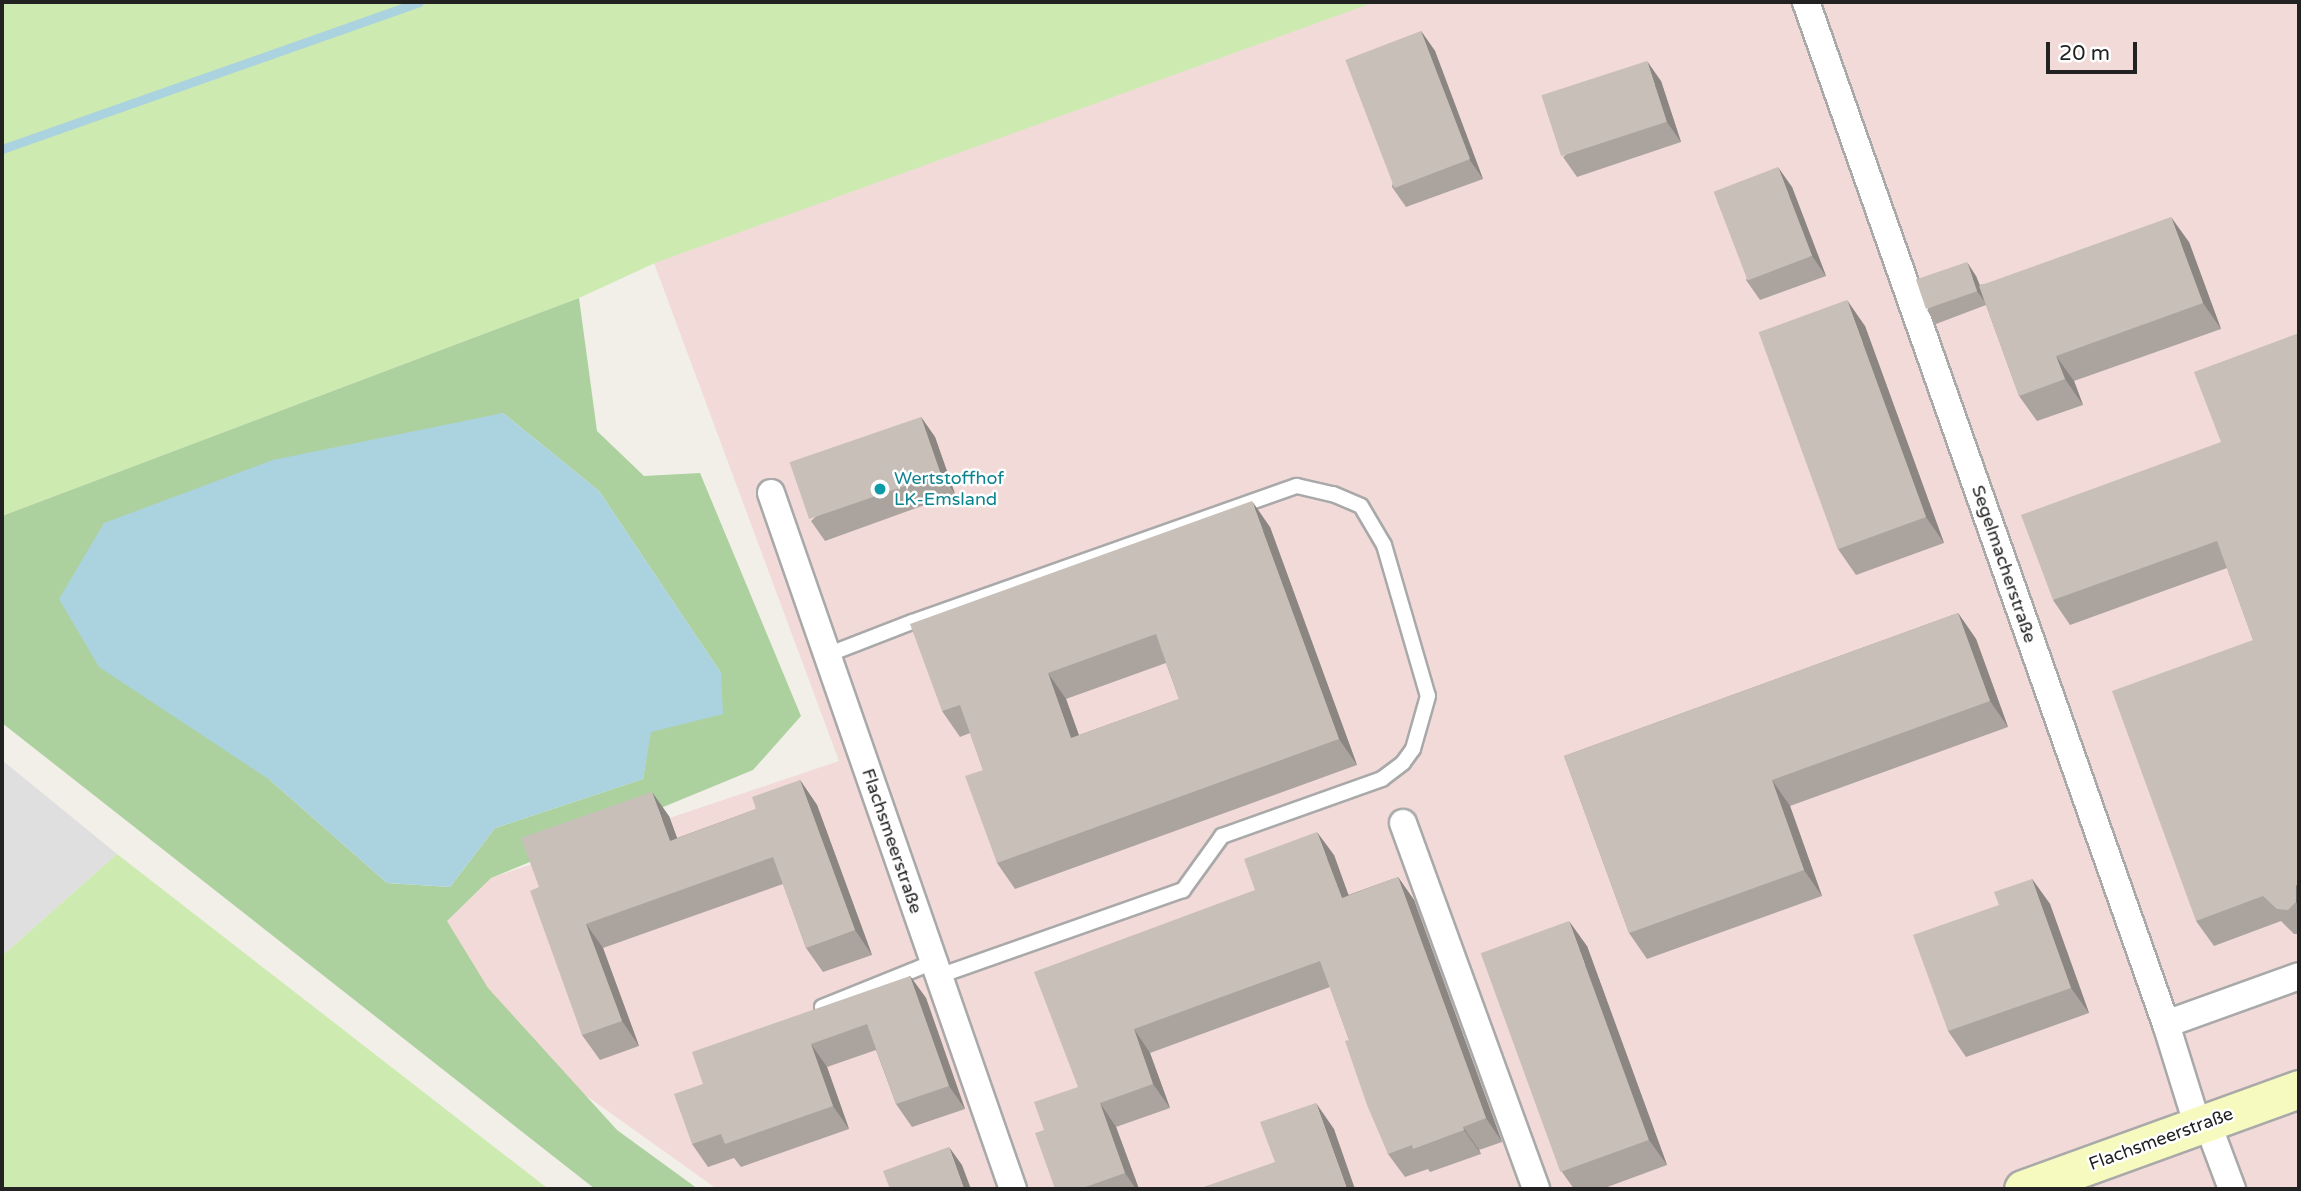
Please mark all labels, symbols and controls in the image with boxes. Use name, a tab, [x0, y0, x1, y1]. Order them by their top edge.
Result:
scale bar	[2049, 28, 2140, 72]
text: 20 m	[2059, 41, 2110, 66]
place label: Wertstoffhof LK-Emsland	[894, 468, 1004, 510]
marker: Wertstoffhof LK-Emsland	[872, 481, 888, 497]
street label: Segelmacherstraße	[1967, 482, 2041, 646]
street label: Flachsmeerstraße	[857, 766, 927, 916]
street label: Flachsmeerstraße	[2086, 1103, 2236, 1175]

